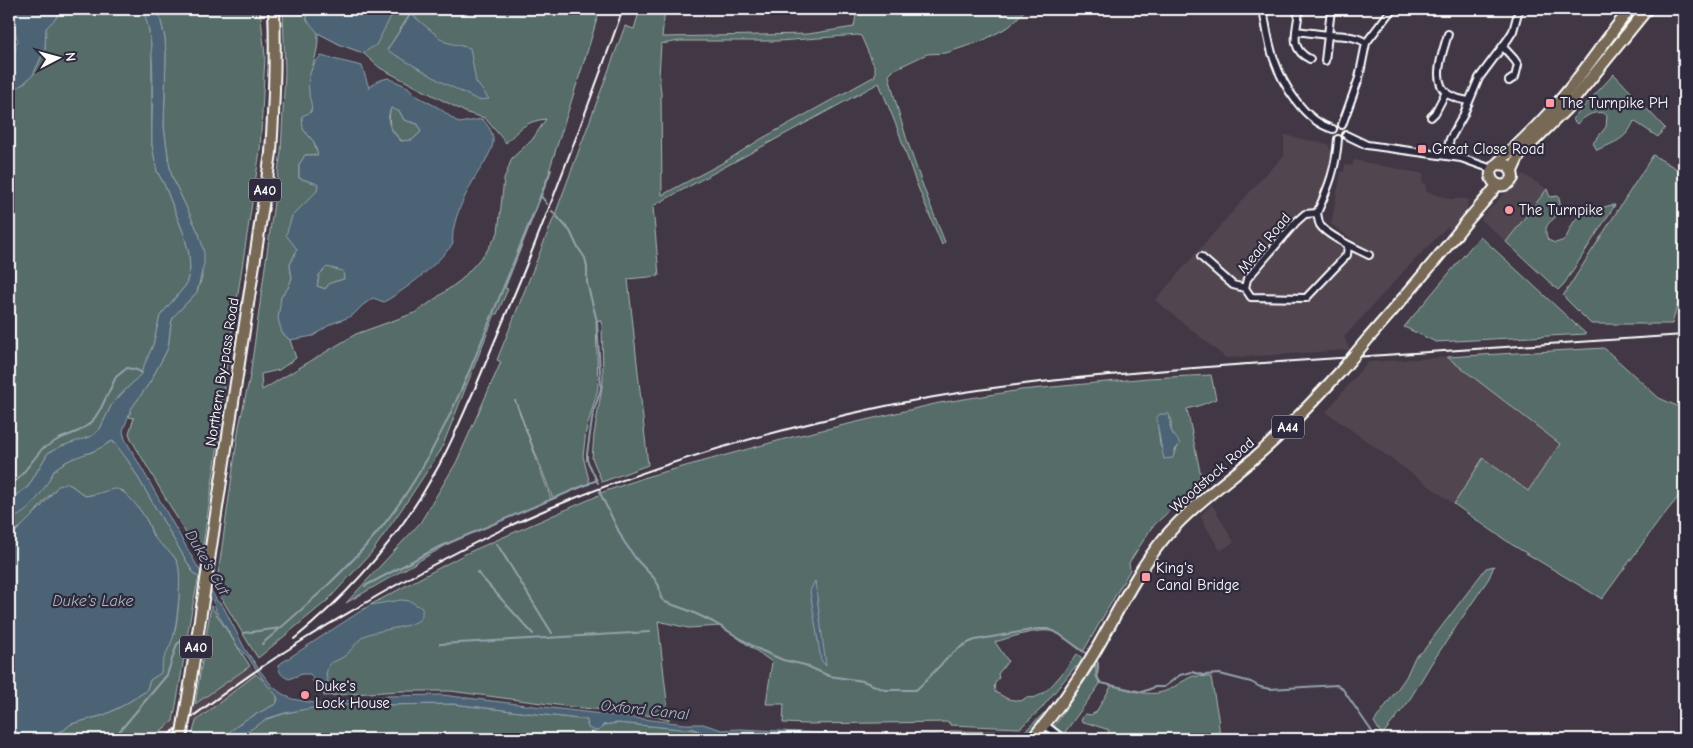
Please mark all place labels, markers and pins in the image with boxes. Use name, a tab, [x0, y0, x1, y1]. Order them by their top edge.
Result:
place label: The Turnpike PH	[1560, 94, 1668, 112]
marker: The Turnpike PH	[1544, 97, 1556, 109]
place label: Great Close Road	[1432, 140, 1544, 158]
marker: Great Close Road	[1416, 143, 1428, 155]
place label: The Turnpike	[1519, 201, 1603, 219]
marker: The Turnpike	[1503, 204, 1515, 216]
place label: King's Canal Bridge	[1156, 559, 1240, 594]
marker: King's Canal Bridge	[1140, 571, 1152, 583]
place label: Duke's Lock House	[315, 677, 390, 712]
marker: Duke's Lock House	[299, 689, 311, 701]

